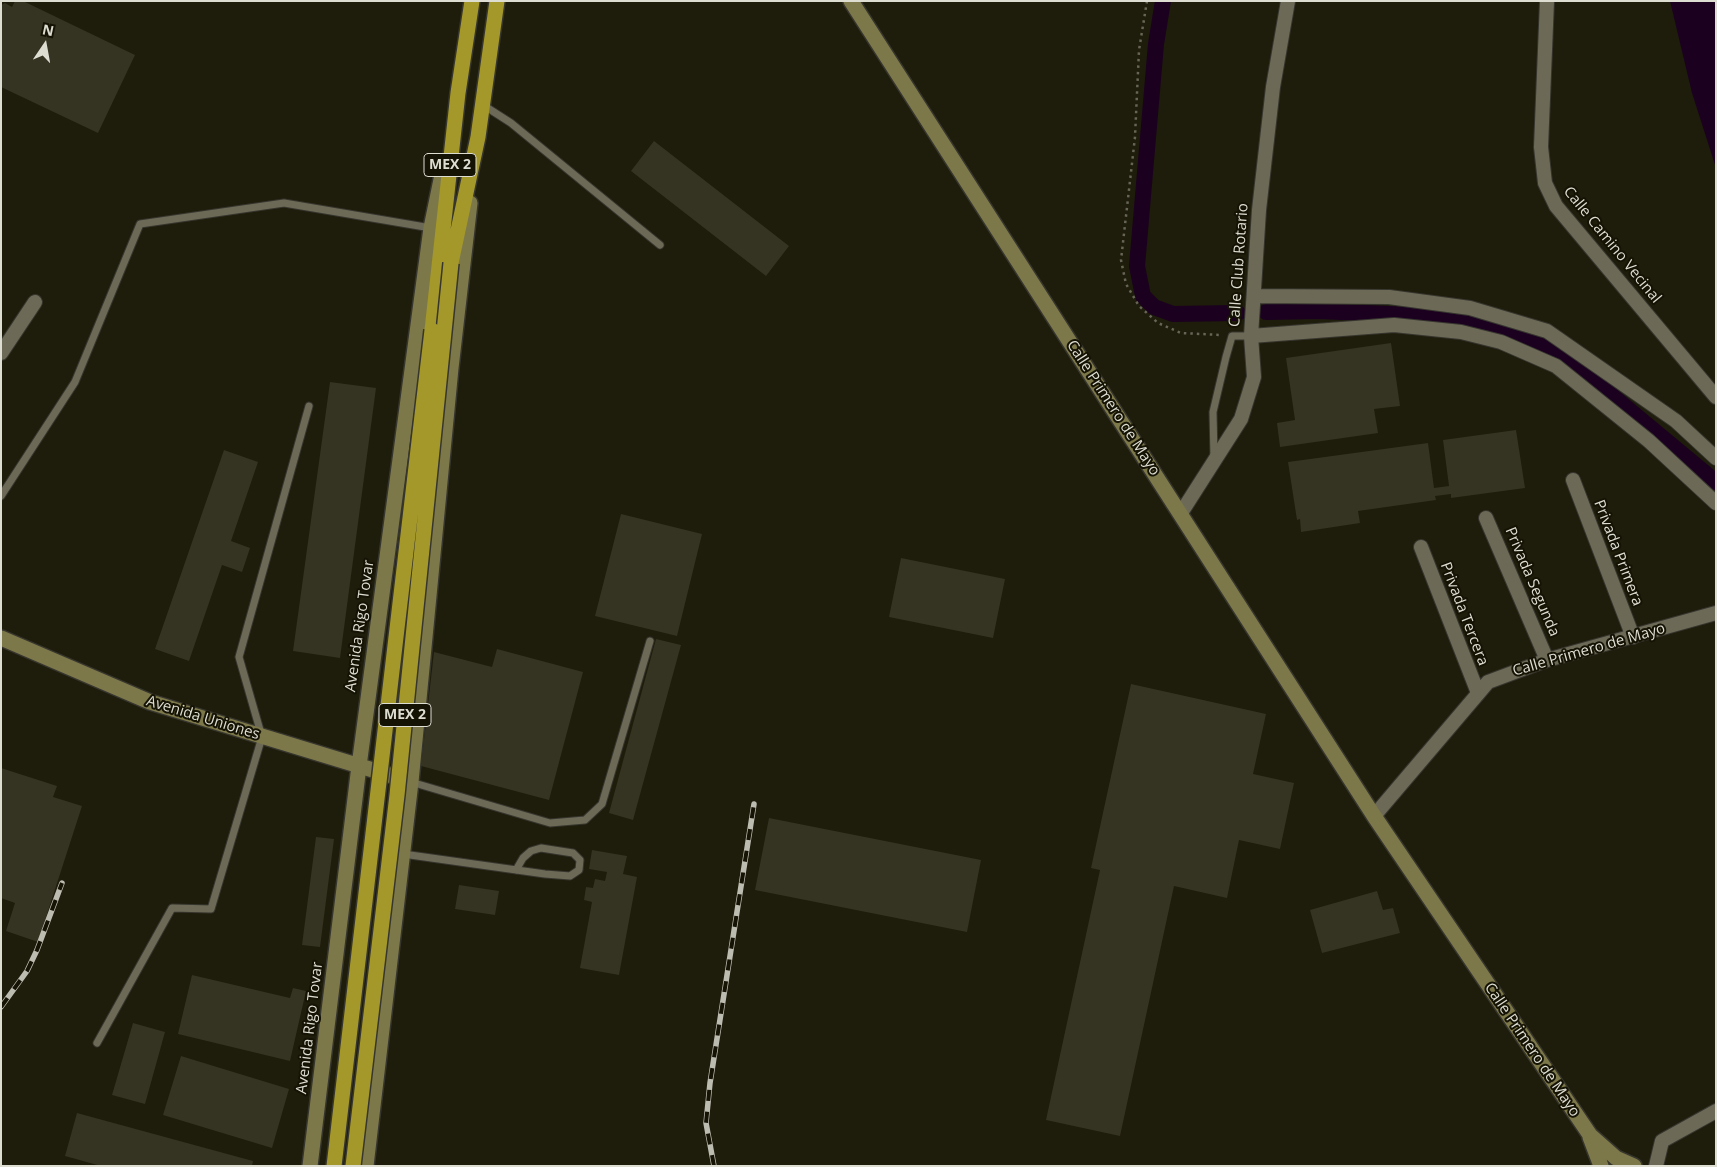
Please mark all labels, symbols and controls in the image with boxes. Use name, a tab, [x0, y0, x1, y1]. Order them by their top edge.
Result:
text: N	[41, 19, 56, 40]
north arrow	[20, 20, 70, 70]
road number: MEX 2	[424, 154, 476, 176]
street label: Calle Camino Vecinal	[1559, 183, 1665, 307]
street label: Calle Club Rotario	[1226, 202, 1252, 328]
street label: Calle Primero de Mayo	[1062, 337, 1164, 479]
street label: Privada Primera	[1590, 498, 1646, 608]
street label: Privada Segunda	[1501, 525, 1563, 639]
street label: Avenida Rigo Tovar	[342, 559, 378, 693]
street label: Privada Tercera	[1436, 560, 1492, 668]
street label: Calle Primero de Mayo	[1511, 620, 1667, 680]
street label: Avenida Uniones	[144, 692, 262, 744]
road number: MEX 2	[379, 704, 431, 726]
street label: Avenida Rigo Tovar	[293, 961, 327, 1095]
street label: Calle Primero de Mayo	[1480, 980, 1584, 1120]

